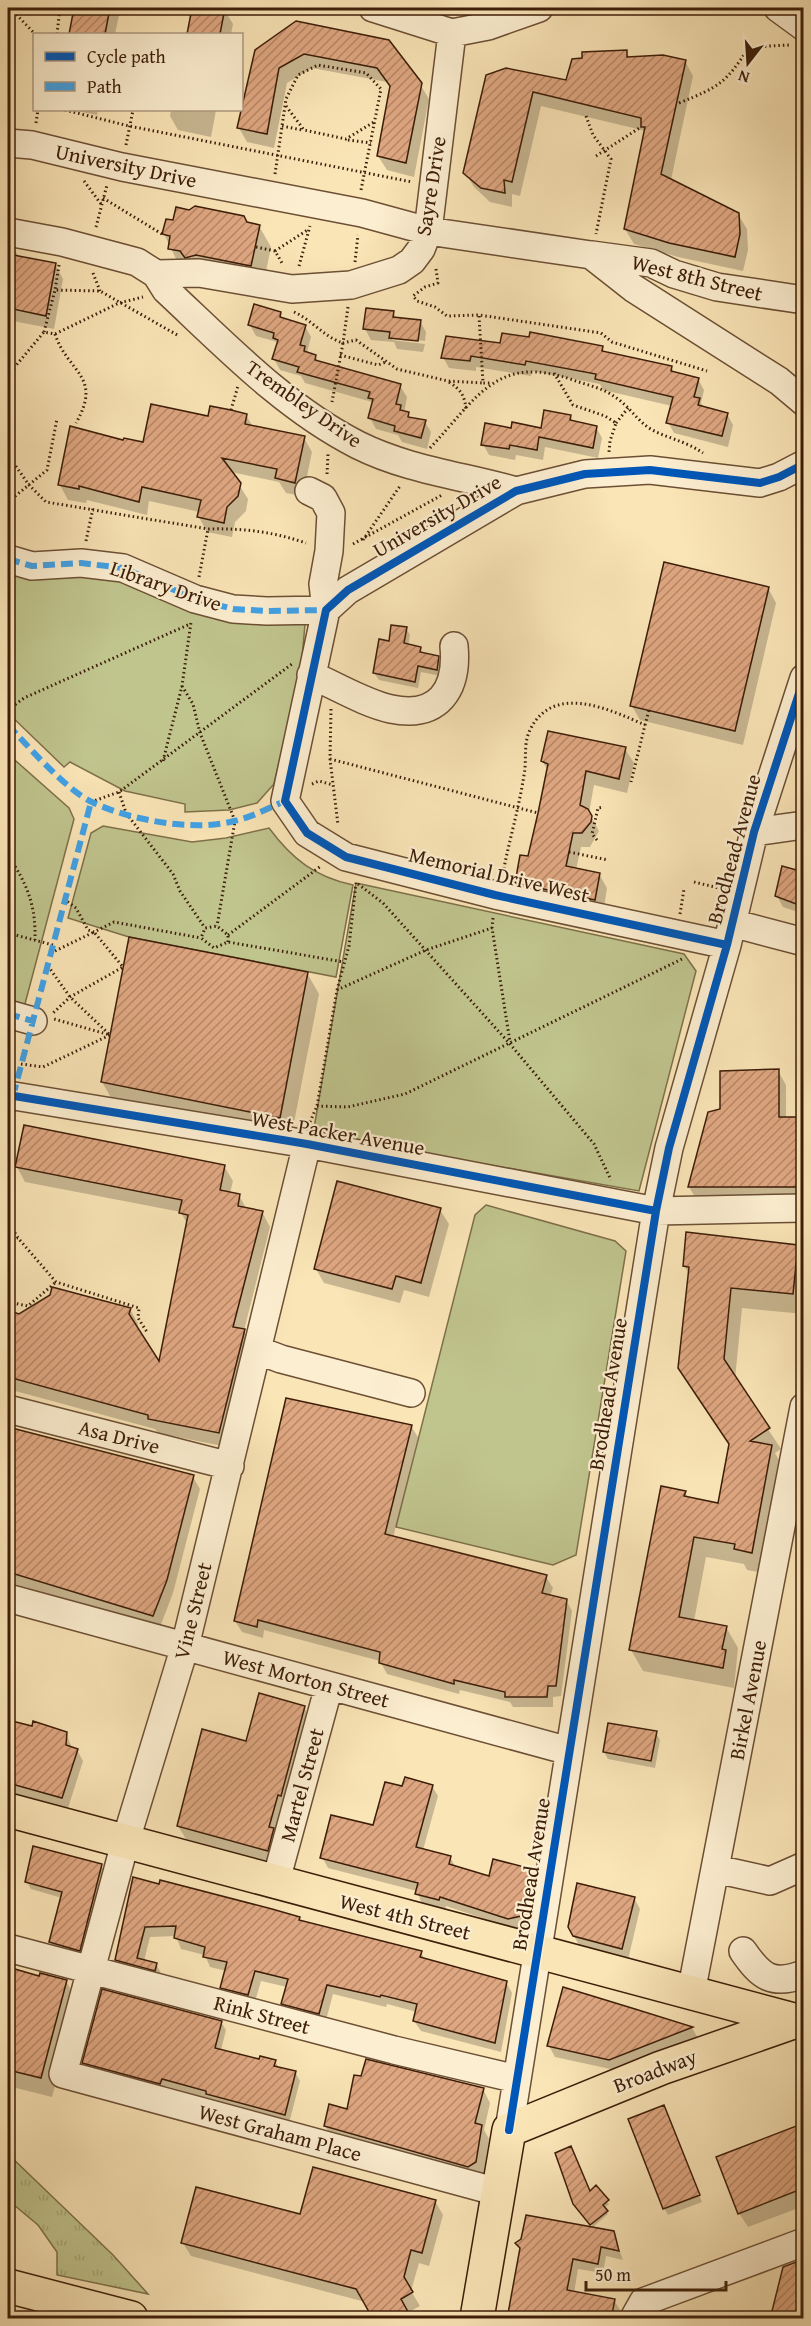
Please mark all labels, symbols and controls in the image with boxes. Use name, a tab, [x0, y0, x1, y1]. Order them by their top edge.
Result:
legend	[33, 33, 243, 111]
north arrow	[718, 33, 778, 93]
text: Cycle path	[87, 43, 166, 70]
text: N	[735, 64, 752, 90]
text: Path	[87, 73, 122, 100]
street label: Sayre Drive	[407, 134, 454, 238]
street label: University Drive	[53, 135, 200, 196]
street label: West 8th Street	[628, 246, 767, 309]
street label: Trembley Drive	[240, 352, 369, 455]
street label: University Drive	[367, 466, 507, 565]
street label: Library Drive	[106, 552, 226, 619]
street label: Brodhead Avenue	[699, 770, 768, 927]
street label: Memorial Drive West	[406, 839, 593, 910]
street label: West Packer Avenue	[249, 1102, 427, 1163]
street label: Brodhead Avenue	[580, 1315, 635, 1472]
street label: Asa Drive	[75, 1411, 163, 1462]
street label: Vine Street	[165, 1559, 220, 1663]
street label: Birkel Avenue	[721, 1637, 774, 1763]
street label: West Morton Street	[219, 1641, 394, 1716]
street label: Martel Street	[271, 1724, 332, 1845]
street label: Brodhead Avenue	[503, 1795, 558, 1952]
street label: West 4th Street	[336, 1885, 475, 1948]
street label: Rink Street	[211, 1987, 314, 2042]
street label: Broadway	[609, 2040, 702, 2101]
street label: West Graham Place	[195, 2096, 365, 2169]
scale bar	[586, 2254, 726, 2292]
text: 50 m	[595, 2261, 631, 2288]

